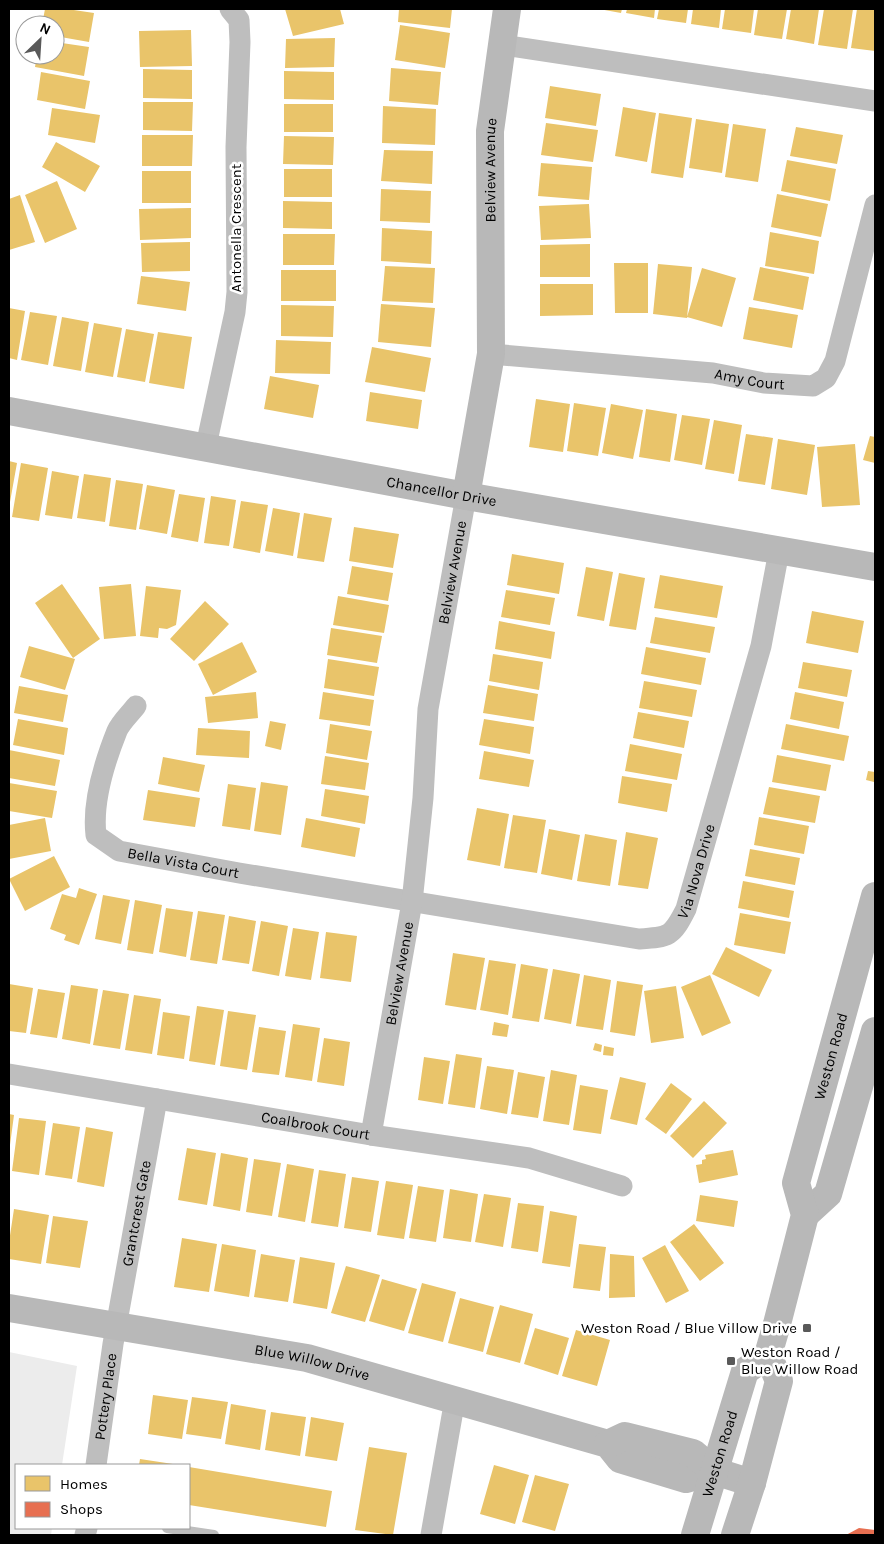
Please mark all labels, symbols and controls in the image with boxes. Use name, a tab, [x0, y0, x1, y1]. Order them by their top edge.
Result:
north arrow	[15, 15, 65, 65]
text: N	[37, 19, 53, 38]
street label: Belview Avenue	[481, 117, 501, 223]
street label: Antonella Crescent	[227, 163, 245, 292]
street label: Amy Court	[713, 365, 785, 393]
street label: Chancellor Drive	[385, 472, 498, 510]
street label: Belview Avenue	[434, 519, 470, 626]
street label: Via Nova Drive	[673, 822, 719, 922]
street label: Bella Vista Court	[126, 844, 241, 882]
street label: Belview Avenue	[381, 920, 417, 1027]
street label: Weston Road	[810, 1011, 851, 1102]
street label: Coalbrook Court	[260, 1108, 372, 1144]
street label: Grantcrest Gate	[118, 1159, 155, 1268]
place label: Weston Road / Blue Villow Drive	[581, 1319, 797, 1337]
marker: Weston Road / Blue Villow Drive	[801, 1322, 813, 1334]
street label: Blue Willow Drive	[253, 1340, 372, 1384]
place label: Weston Road / Blue Willow Road	[741, 1343, 858, 1378]
street label: Pottery Place	[91, 1352, 121, 1441]
marker: Weston Road / Blue Willow Road	[725, 1355, 737, 1367]
street label: Weston Road	[698, 1408, 741, 1499]
legend	[15, 1464, 190, 1529]
text: Homes	[60, 1475, 108, 1493]
text: Shops	[60, 1500, 103, 1518]

